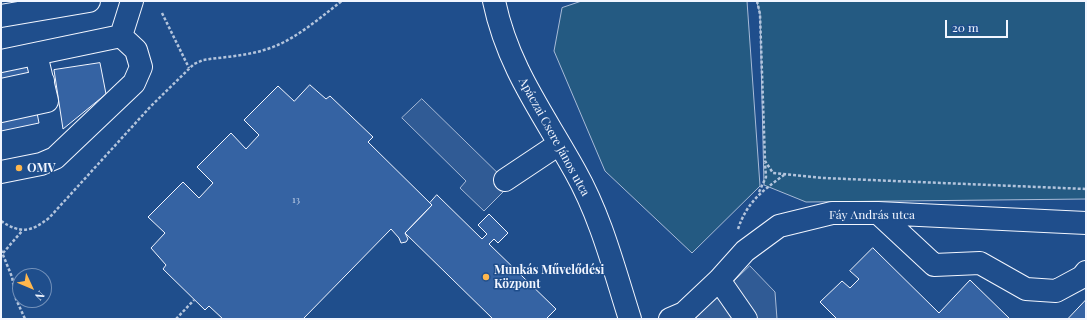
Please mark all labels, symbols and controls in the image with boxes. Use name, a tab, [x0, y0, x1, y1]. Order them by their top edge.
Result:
scale bar	[947, 12, 1010, 38]
text: 20 m	[952, 19, 979, 35]
street label: Apáczai Csere János utca	[515, 75, 593, 199]
place label: OMV	[27, 161, 56, 175]
marker: OMV	[14, 163, 24, 173]
house number: 13	[292, 194, 300, 206]
street label: Fáy András utca	[829, 208, 915, 222]
place label: Munkás Művelődési Központ	[494, 263, 604, 291]
north arrow	[12, 268, 52, 308]
marker: Munkás Művelődési Központ	[481, 272, 491, 282]
text: N	[32, 288, 48, 304]

